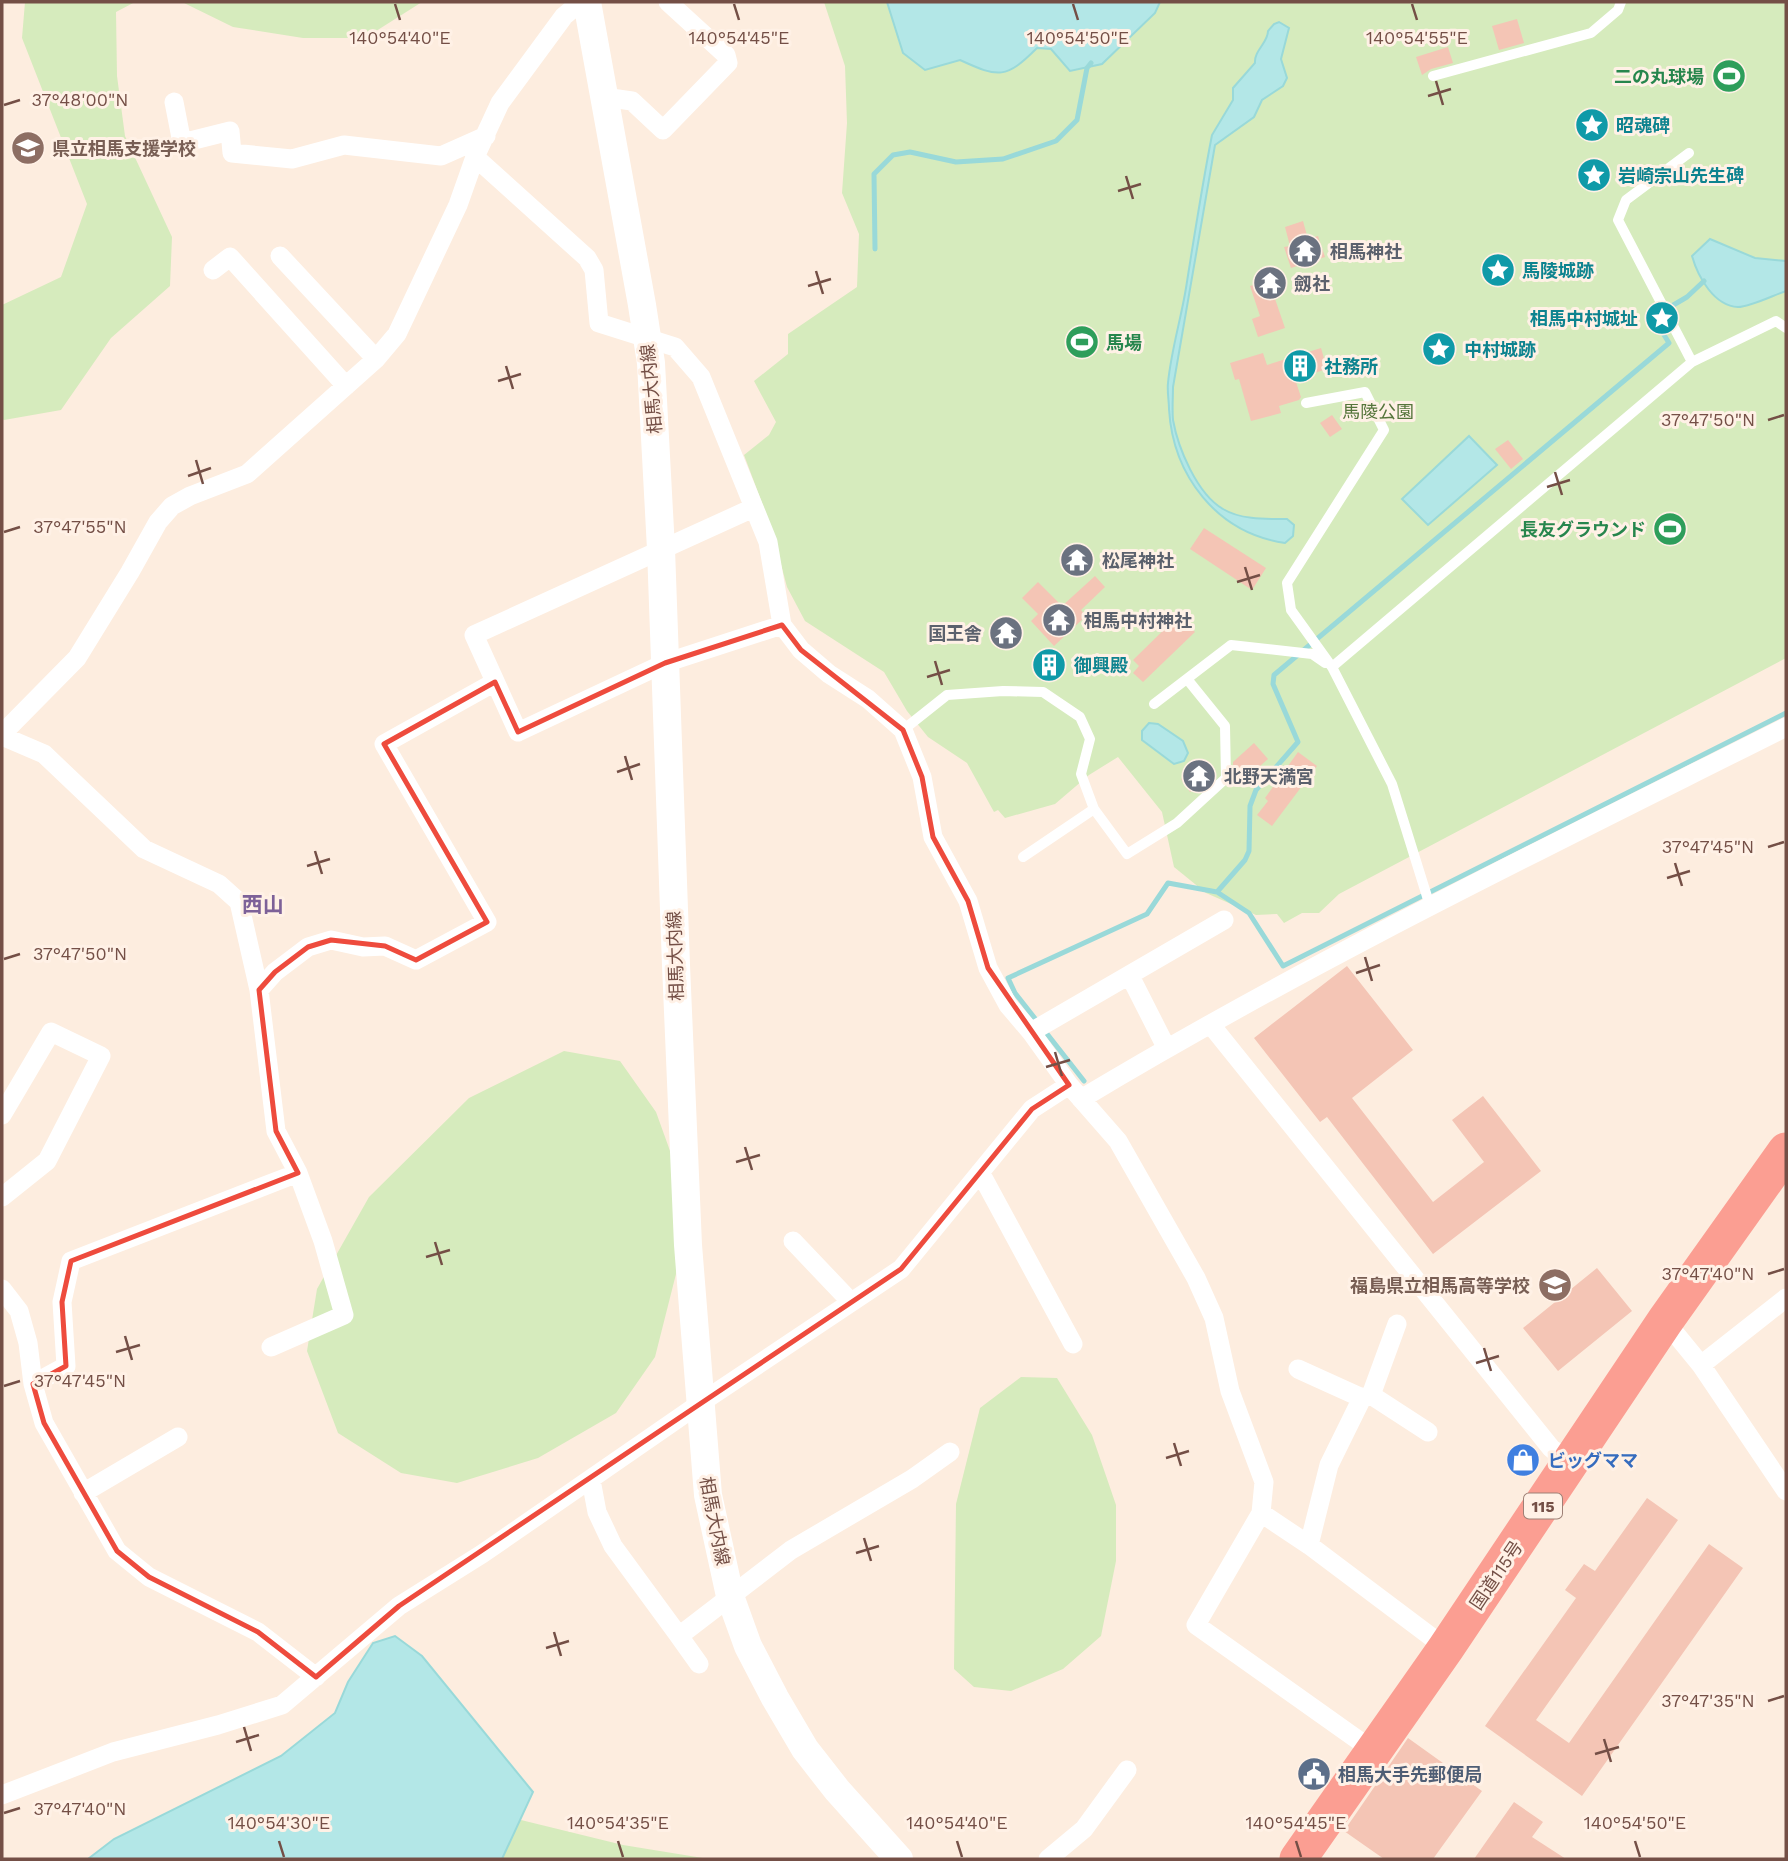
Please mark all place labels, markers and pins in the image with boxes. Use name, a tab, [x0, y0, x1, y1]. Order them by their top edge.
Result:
sports icon: 二の丸球場	[1710, 57, 1748, 95]
place label: 二の丸球場	[1614, 66, 1704, 87]
place icon: 昭魂碑	[1573, 106, 1611, 144]
place label: 昭魂碑	[1616, 115, 1670, 136]
school or university icon: 県立相馬支援学校	[9, 129, 47, 167]
place label: 県立相馬支援学校	[52, 138, 196, 159]
place icon: 岩崎宗山先生碑	[1575, 156, 1613, 194]
place label: 岩崎宗山先生碑	[1618, 165, 1744, 186]
temple icon: 相馬神社	[1286, 232, 1324, 270]
place label: 相馬神社	[1330, 241, 1402, 262]
place icon: 馬陵城跡	[1479, 251, 1517, 289]
place label: 馬陵城跡	[1522, 260, 1594, 281]
temple icon: 劔社	[1251, 264, 1289, 302]
place label: 劔社	[1294, 273, 1330, 294]
place icon: 相馬中村城址	[1643, 299, 1681, 337]
place label: 相馬中村城址	[1530, 308, 1638, 329]
sports icon: 馬場	[1063, 323, 1101, 361]
place icon: 中村城跡	[1420, 330, 1458, 368]
place label: 馬場	[1106, 332, 1142, 353]
place label: 中村城跡	[1464, 339, 1536, 360]
building icon: 社務所	[1281, 347, 1319, 385]
place label: 社務所	[1324, 356, 1378, 377]
sports icon: 長友グラウンド	[1651, 510, 1689, 548]
place label: 長友グラウンド	[1520, 519, 1646, 540]
temple icon: 松尾神社	[1058, 541, 1096, 579]
place label: 松尾神社	[1102, 550, 1174, 571]
temple icon: 相馬中村神社	[1040, 601, 1078, 639]
place label: 相馬中村神社	[1084, 610, 1192, 631]
temple icon: 国王舎	[987, 614, 1025, 652]
place label: 国王舎	[928, 623, 982, 644]
building icon: 御興殿	[1030, 646, 1068, 684]
place label: 御興殿	[1073, 655, 1128, 676]
temple icon: 北野天満宮	[1180, 757, 1218, 795]
place label: 北野天満宮	[1224, 766, 1314, 787]
school or university icon: 福島県立相馬高等学校	[1536, 1266, 1574, 1304]
place label: 福島県立相馬高等学校	[1350, 1275, 1530, 1296]
shop icon: ビッグママ	[1504, 1441, 1542, 1479]
place label: ビッグママ	[1548, 1450, 1638, 1471]
public building icon: 相馬大手先郵便局	[1295, 1755, 1333, 1793]
place label: 相馬大手先郵便局	[1338, 1764, 1482, 1785]

